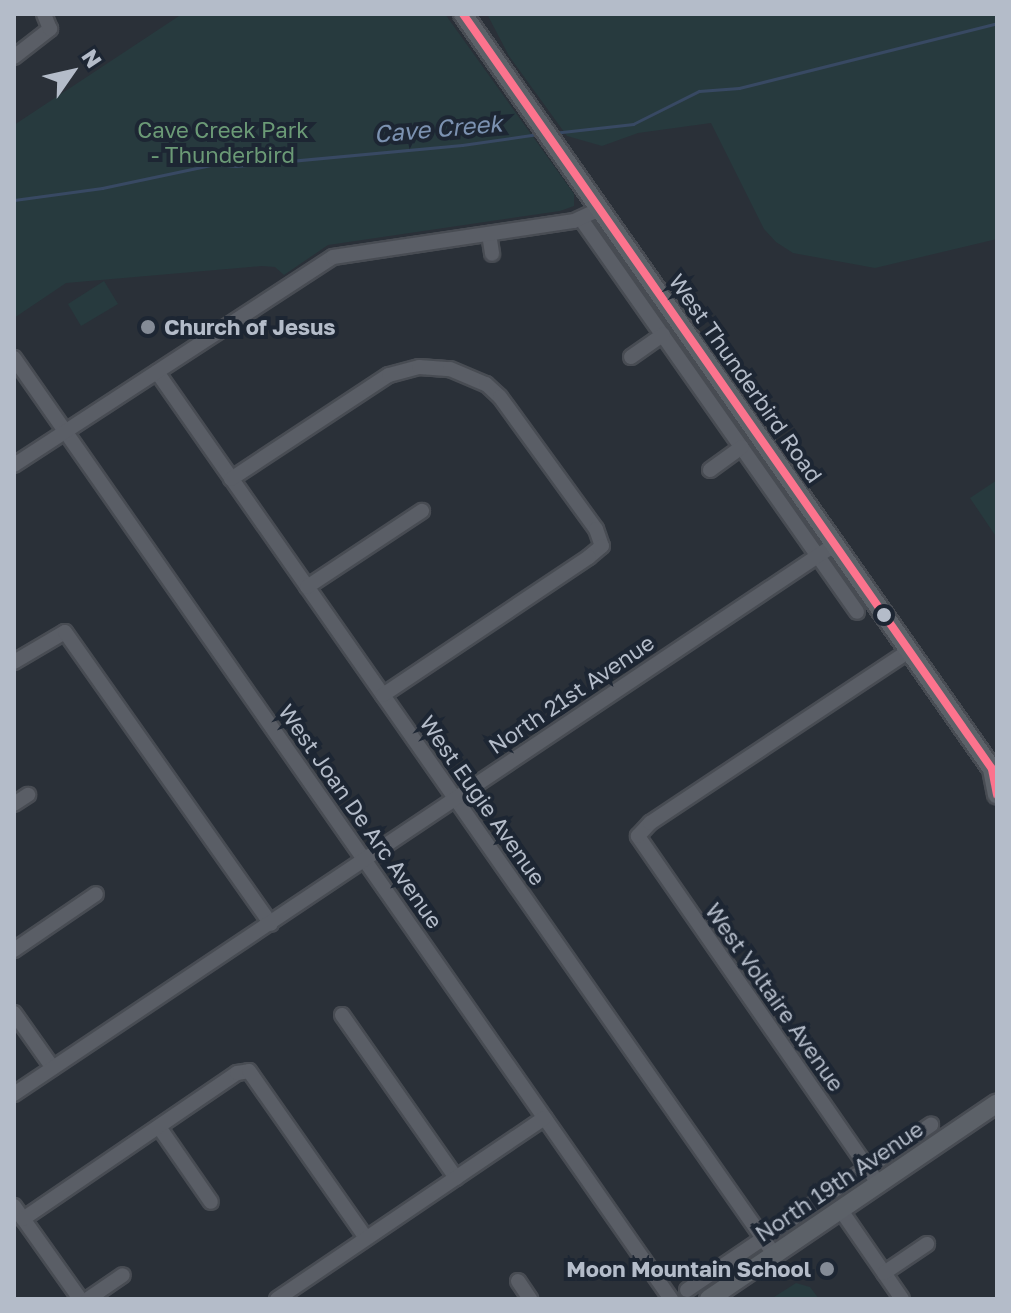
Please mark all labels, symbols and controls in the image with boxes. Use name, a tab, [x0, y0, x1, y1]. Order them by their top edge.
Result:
north arrow	[32, 32, 112, 112]
text: N	[76, 44, 108, 73]
water label: Cave Creek	[372, 108, 504, 148]
park label: Cave Creek Park - Thunderbird	[137, 116, 309, 168]
street label: West Thunderbird Road	[664, 269, 828, 487]
place label: Church of Jesus	[164, 314, 336, 340]
marker: Church of Jesus	[139, 318, 157, 336]
unlabelled marker	[876, 607, 892, 623]
street label: North 21st Avenue	[483, 629, 659, 759]
street label: West Joan De Arc Avenue	[273, 699, 449, 933]
street label: West Eugie Avenue	[415, 710, 551, 890]
street label: West Voltaire Avenue	[700, 898, 850, 1096]
street label: North 19th Avenue	[750, 1115, 928, 1247]
place label: Moon Mountain School	[566, 1256, 811, 1282]
marker: Moon Mountain School	[818, 1260, 836, 1278]

